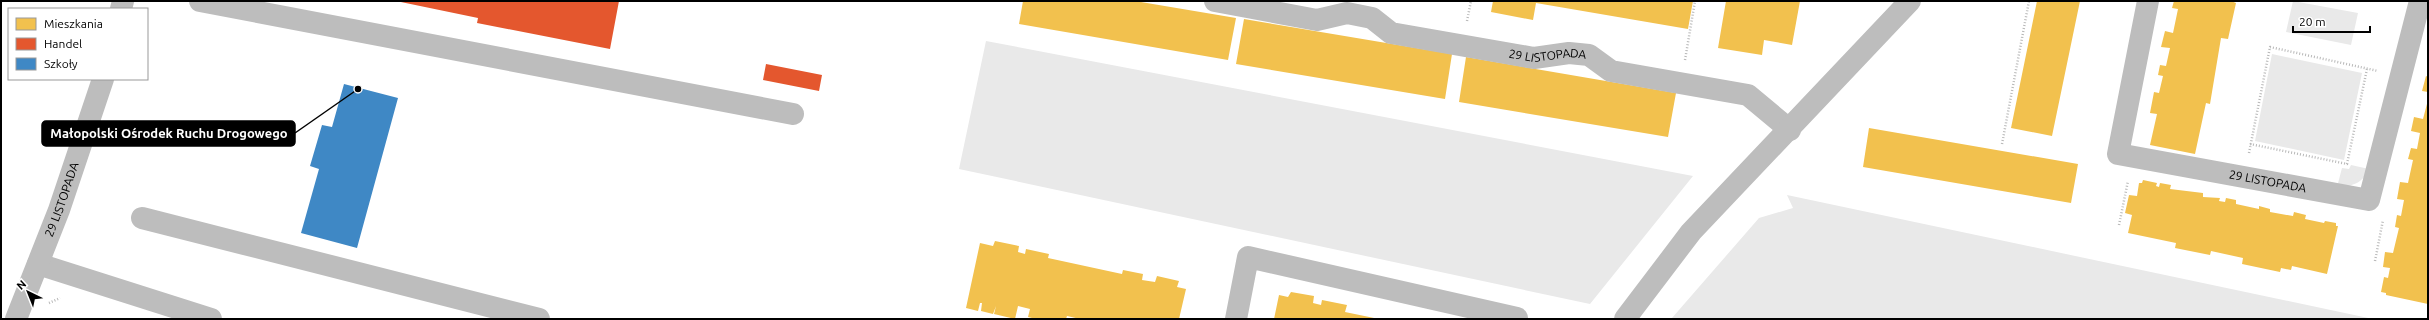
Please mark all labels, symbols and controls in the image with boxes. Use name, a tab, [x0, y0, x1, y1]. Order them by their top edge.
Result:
legend	[8, 8, 148, 80]
scale bar	[2293, 8, 2370, 34]
text: 20 m	[2299, 15, 2326, 28]
text: Mieszkania	[44, 17, 103, 30]
text: Handel	[44, 37, 82, 50]
street label: 29 LISTOPADA	[1508, 46, 1587, 64]
text: Szkoły	[44, 57, 78, 70]
callout: Małopolski Ośrodek Ruchu Drogowego	[42, 121, 295, 146]
text: Małopolski Ośrodek Ruchu Drogowego	[50, 126, 288, 140]
street label: 29 LISTOPADA	[42, 160, 81, 239]
street label: 29 LISTOPADA	[2228, 167, 2308, 194]
north arrow	[8, 272, 48, 312]
text: N	[14, 277, 28, 292]

